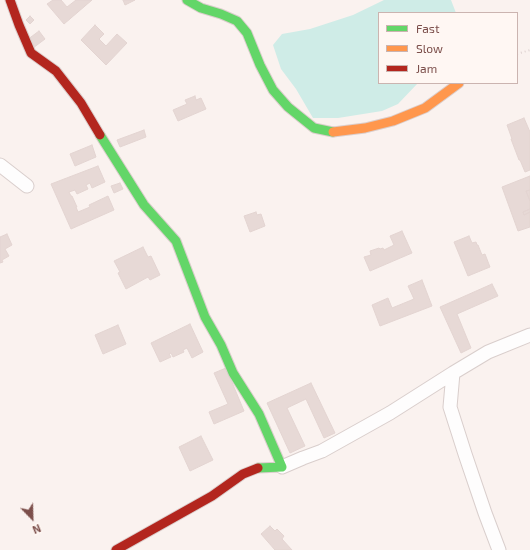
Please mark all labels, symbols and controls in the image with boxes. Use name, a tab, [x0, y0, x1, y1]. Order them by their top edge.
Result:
legend	[378, 12, 518, 84]
text: Fast	[416, 21, 439, 35]
text: Slow	[416, 41, 443, 55]
text: Jam	[416, 61, 437, 75]
north arrow	[12, 498, 52, 538]
text: N	[31, 522, 43, 537]

